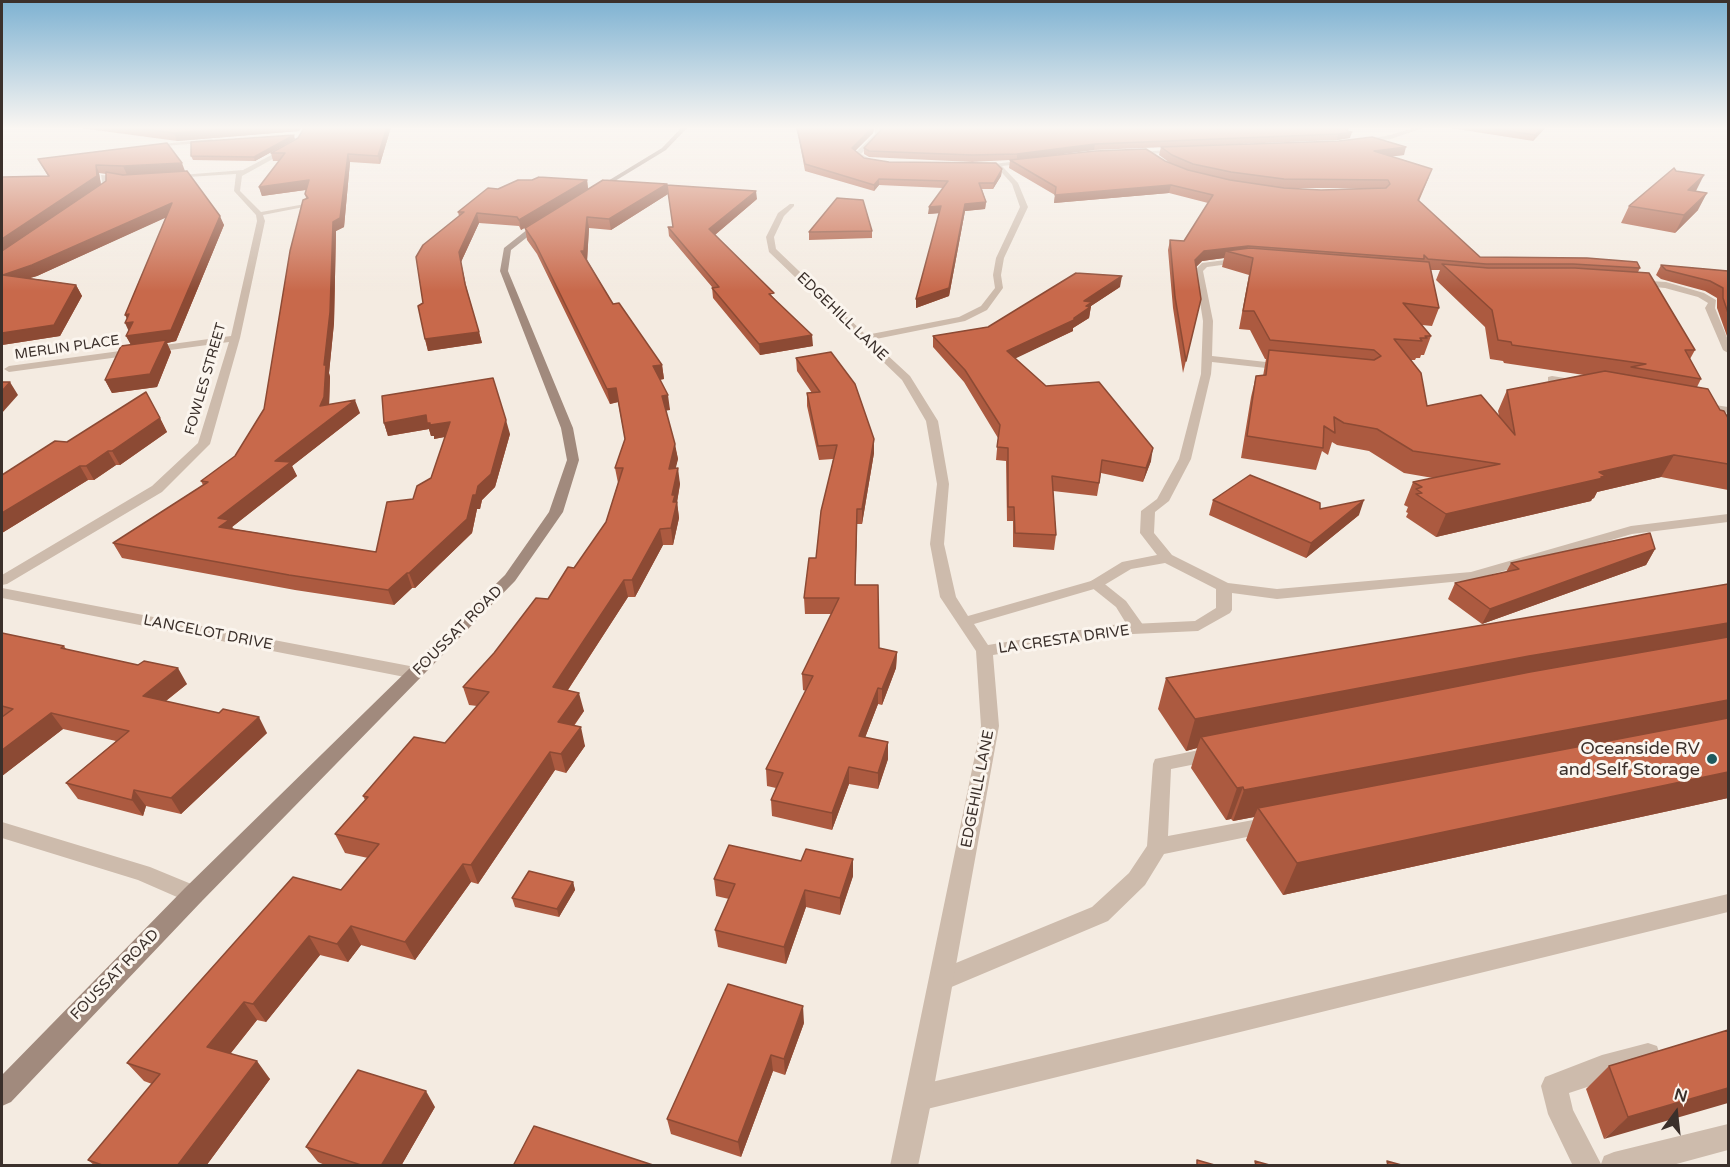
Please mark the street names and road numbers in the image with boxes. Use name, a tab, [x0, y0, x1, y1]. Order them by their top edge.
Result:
street label: EDGEHILL LANE	[793, 269, 891, 365]
street label: FOWLES STREET	[182, 321, 230, 437]
street label: MERLIN PLACE	[14, 332, 120, 364]
street label: FOUSSAT ROAD	[409, 582, 507, 680]
street label: LANCELOT DRIVE	[142, 612, 274, 654]
street label: LA CRESTA DRIVE	[997, 622, 1131, 658]
street label: EDGEHILL LANE	[958, 729, 998, 849]
street label: FOUSSAT ROAD	[67, 926, 163, 1024]

